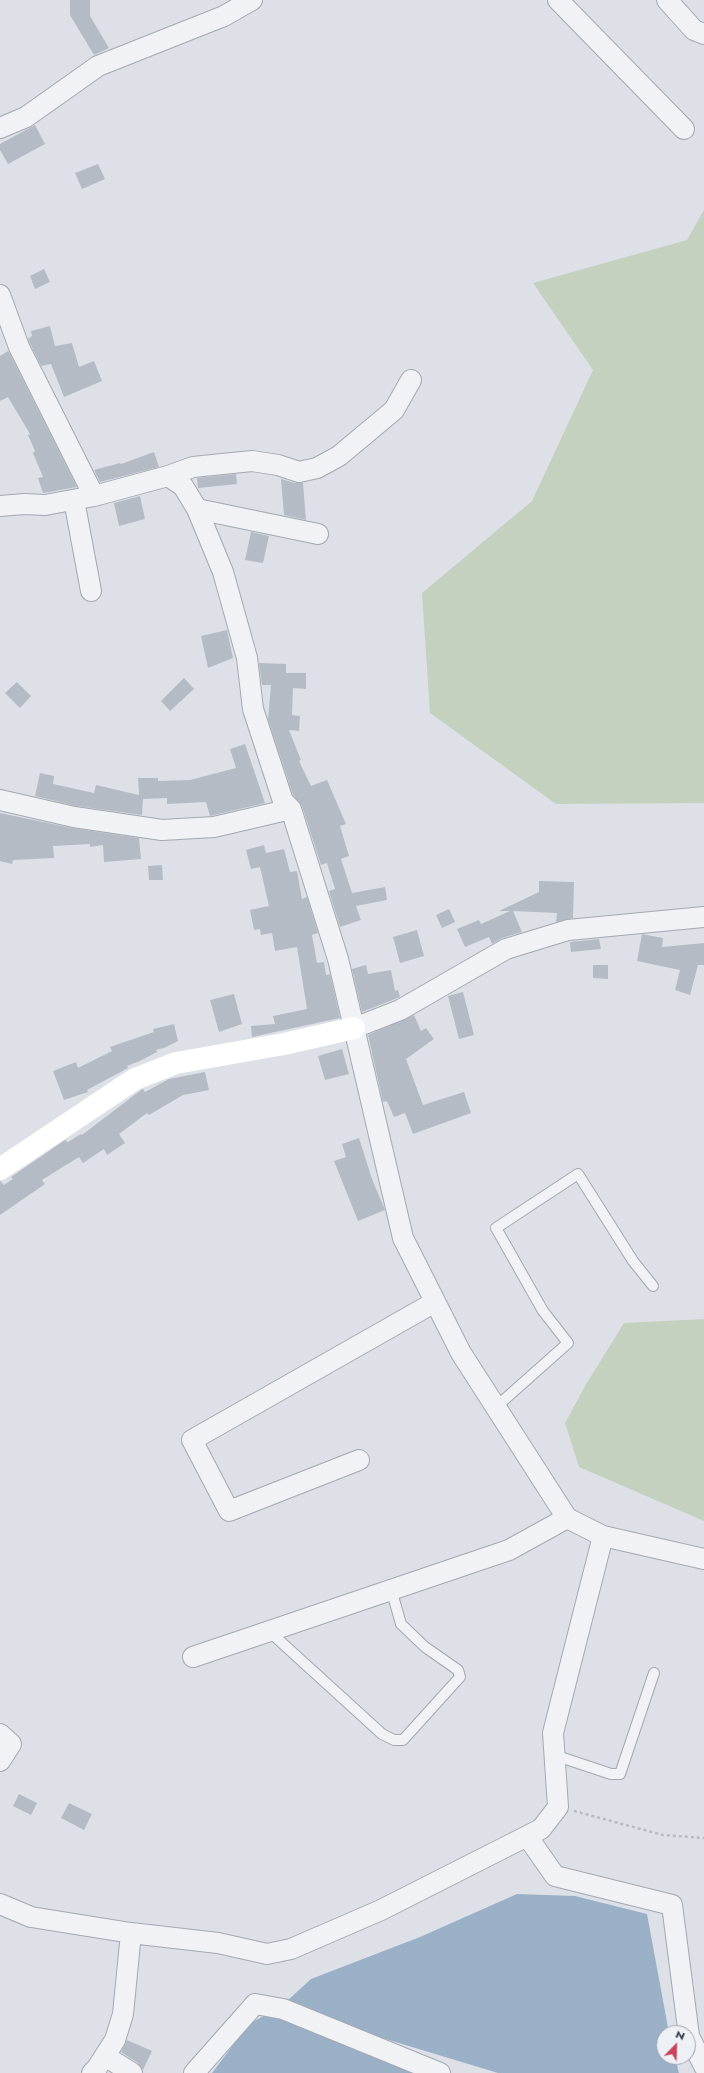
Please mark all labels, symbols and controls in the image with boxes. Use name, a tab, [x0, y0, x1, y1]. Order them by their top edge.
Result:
north arrow	[656, 2025, 696, 2065]
text: N	[673, 2026, 687, 2044]

